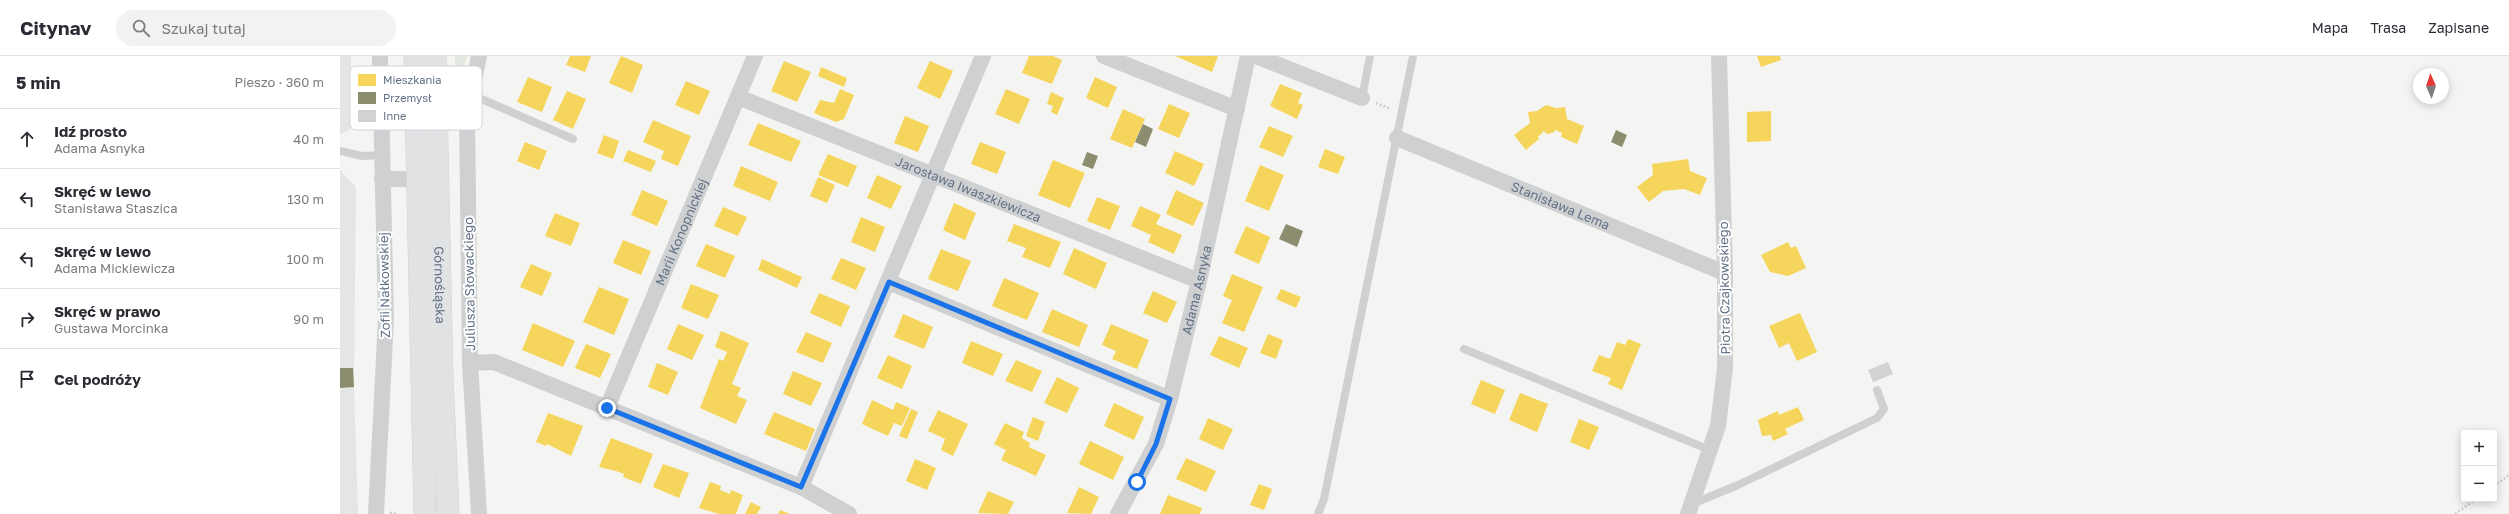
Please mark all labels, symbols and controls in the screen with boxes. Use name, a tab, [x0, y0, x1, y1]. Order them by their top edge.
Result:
search box	[116, 10, 396, 46]
text: Citynav	[20, 16, 92, 39]
icon: search	[130, 17, 152, 39]
text: Szukaj tutaj	[162, 19, 246, 37]
text: Mapa	[2312, 19, 2348, 36]
text: Trasa	[2370, 19, 2406, 36]
text: Zapisane	[2428, 19, 2489, 36]
legend	[350, 66, 482, 130]
north arrow	[2413, 68, 2449, 104]
text: 5 min	[16, 72, 60, 93]
text: Mieszkania	[383, 73, 441, 86]
text: Pieszo · 360 m	[234, 74, 324, 90]
text: Przemysł	[383, 91, 432, 104]
text: Inne	[383, 109, 406, 122]
text: Idź prosto	[54, 122, 127, 140]
icon: ahead	[16, 128, 38, 150]
text: 40 m	[293, 131, 324, 147]
text: Adama Asnyka	[54, 140, 145, 156]
street label: Jarosława Iwaszkiewicza	[893, 153, 1043, 225]
street label: Marii Konopnickiej	[651, 176, 711, 288]
street label: Stanisława Lema	[1509, 178, 1612, 233]
text: Skręć w lewo	[54, 182, 151, 200]
icon: left	[16, 188, 38, 210]
text: 130 m	[287, 191, 324, 207]
text: Stanisława Staszica	[54, 200, 178, 216]
street label: Juliusza Słowackiego	[460, 217, 478, 351]
street label: Piotra Czajkowskiego	[1715, 221, 1733, 355]
street label: Zofii Nałkowskiej	[375, 232, 393, 338]
text: Skręć w lewo	[54, 242, 151, 260]
street label: Adama Asnyka	[1178, 244, 1215, 336]
street label: Górnośląska	[431, 246, 449, 324]
icon: left	[16, 248, 38, 270]
text: 100 m	[287, 251, 324, 267]
text: Adama Mickiewicza	[54, 260, 175, 276]
text: Skręć w prawo	[54, 302, 161, 320]
icon: right	[16, 308, 38, 330]
text: 90 m	[293, 311, 324, 327]
text: Gustawa Morcinka	[54, 320, 168, 336]
icon: arrive	[16, 368, 38, 390]
text: Cel podróży	[54, 370, 141, 388]
route end	[598, 399, 616, 417]
map controls	[2461, 430, 2497, 502]
button: +	[2461, 430, 2497, 466]
button: −	[2461, 466, 2497, 502]
route start	[1128, 473, 1146, 491]

